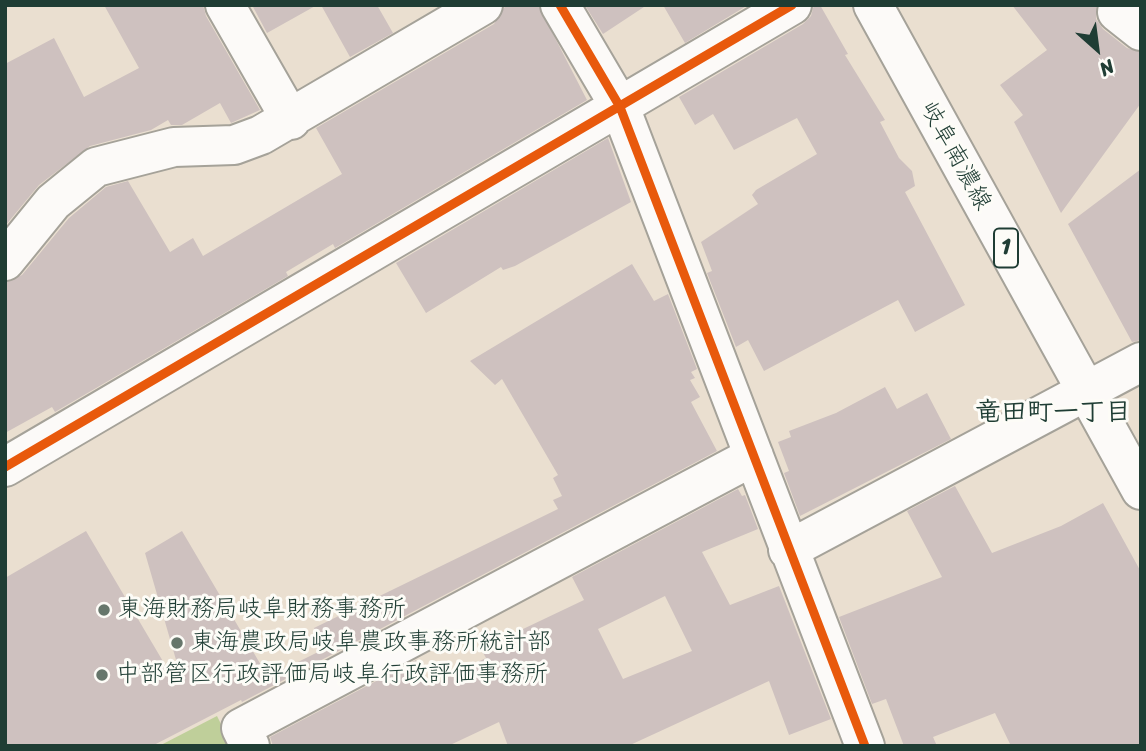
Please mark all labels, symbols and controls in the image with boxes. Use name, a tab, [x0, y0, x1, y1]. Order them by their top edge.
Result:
north arrow	[1062, 14, 1132, 84]
text: N	[1094, 50, 1121, 86]
street label: 岐阜南濃線	[913, 97, 997, 215]
road number: 1	[994, 229, 1018, 268]
district label: 竜田町一丁目	[975, 397, 1131, 429]
place label: 東海財務局岐阜財務事務所	[118, 596, 406, 624]
marker: 東海財務局岐阜財務事務所	[96, 602, 112, 618]
place label: 東海農政局岐阜農政事務所統計部	[191, 629, 551, 657]
marker: 東海農政局岐阜農政事務所統計部	[169, 635, 185, 651]
place label: 中部管区行政評価局岐阜行政評価事務所	[116, 661, 548, 689]
marker: 中部管区行政評価局岐阜行政評価事務所	[94, 667, 110, 683]

